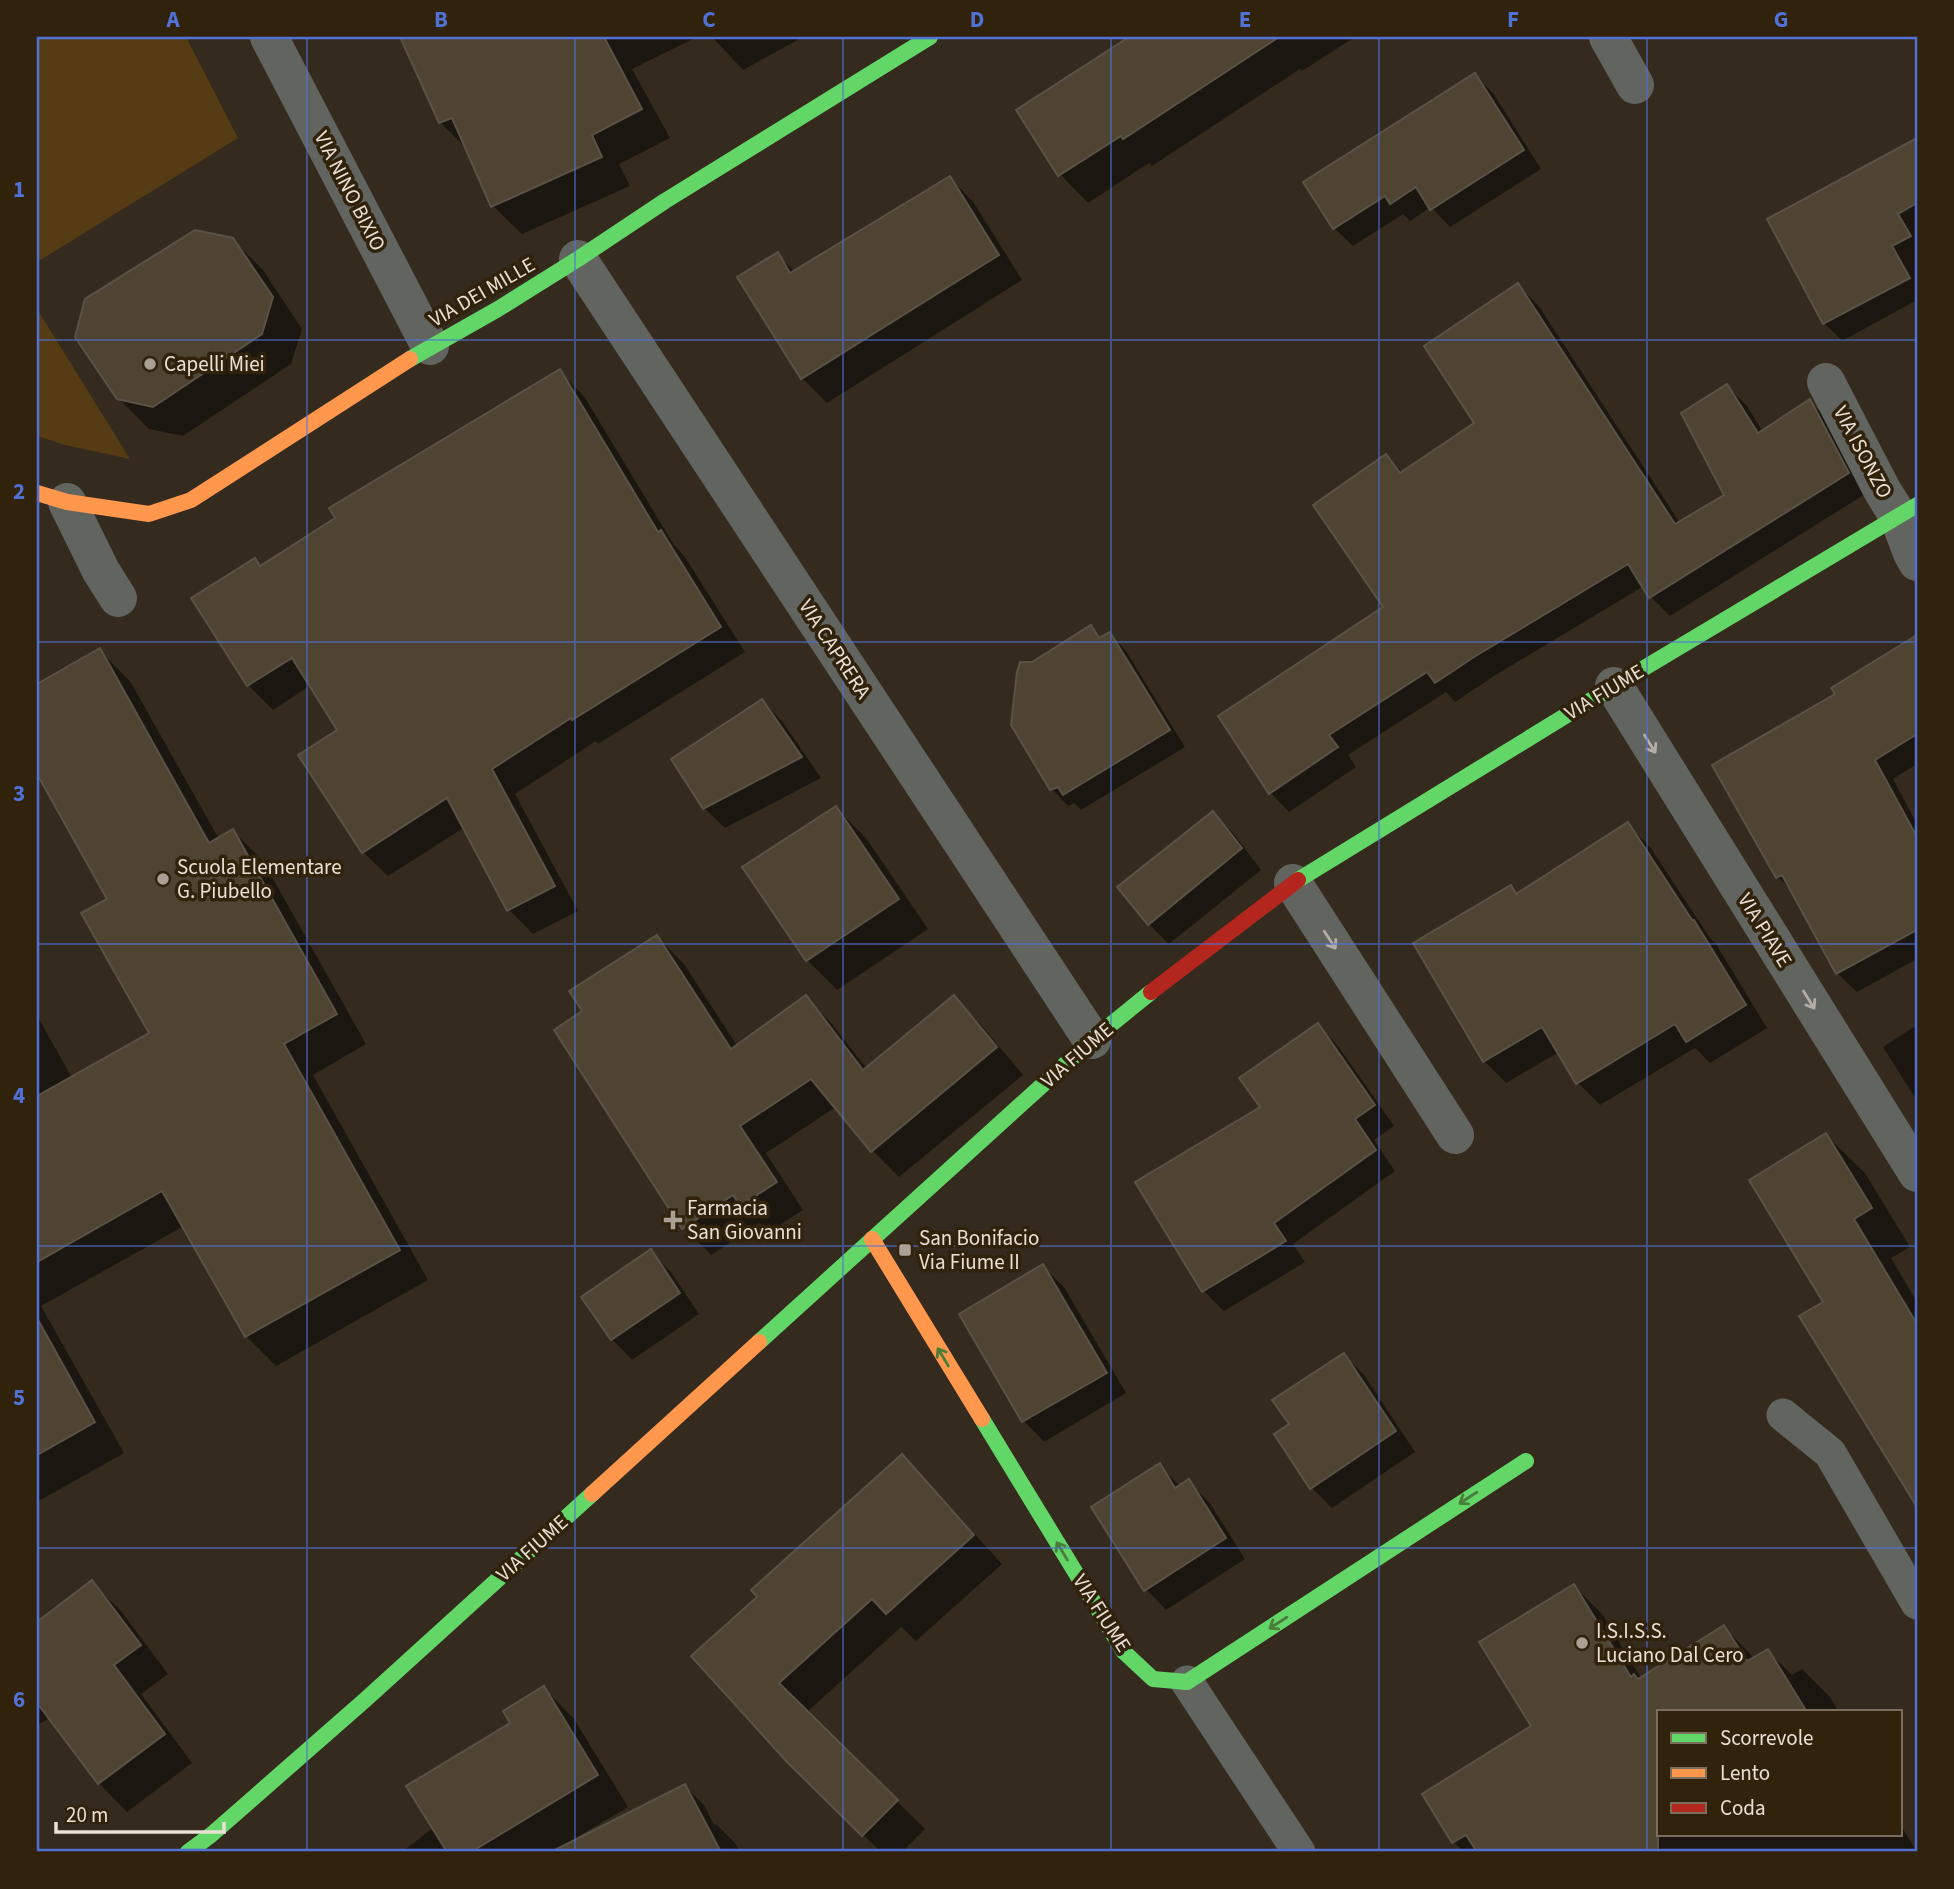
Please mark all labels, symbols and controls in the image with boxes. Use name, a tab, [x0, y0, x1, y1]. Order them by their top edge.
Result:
text: A	[165, 3, 180, 36]
text: B	[434, 3, 448, 36]
text: C	[702, 3, 716, 36]
text: D	[970, 3, 984, 36]
text: E	[1239, 3, 1251, 36]
text: F	[1507, 3, 1519, 36]
text: G	[1774, 3, 1788, 36]
street label: VIA NINO BIXIO	[307, 126, 393, 256]
text: 1	[13, 173, 25, 206]
street label: VIA DEI MILLE	[423, 250, 541, 334]
place label: Capelli Miei	[164, 349, 265, 379]
marker: Capelli Miei	[142, 356, 158, 372]
street label: VIA ISONZO	[1826, 400, 1900, 504]
text: 2	[13, 475, 25, 508]
street label: VIA CAPRERA	[792, 593, 879, 705]
street label: VIA FIUME	[1559, 657, 1649, 727]
one-way arrow	[1643, 734, 1657, 754]
text: 3	[13, 777, 25, 810]
place label: Scuola Elementare G. Piubello	[177, 852, 342, 906]
marker: Scuola Elementare G. Piubello	[155, 871, 171, 887]
street label: VIA PIAVE	[1730, 887, 1800, 973]
one-way arrow	[1324, 930, 1338, 950]
one-way arrow	[1803, 989, 1817, 1009]
street label: VIA FIUME	[1034, 1015, 1120, 1095]
text: 4	[13, 1079, 25, 1112]
place label: Farmacia San Giovanni	[687, 1193, 802, 1247]
marker: Farmacia San Giovanni	[665, 1212, 681, 1228]
place label: San Bonifacio Via Fiume II	[919, 1223, 1039, 1277]
marker: San Bonifacio Via Fiume II	[897, 1242, 913, 1258]
one-way arrow	[936, 1347, 950, 1367]
text: 5	[13, 1381, 25, 1414]
one-way arrow	[1459, 1492, 1479, 1506]
street label: VIA FIUME	[489, 1508, 575, 1588]
one-way arrow	[1055, 1541, 1069, 1561]
street label: VIA FIUME	[1066, 1568, 1138, 1658]
one-way arrow	[1269, 1615, 1288, 1630]
place label: I.S.I.S.S. Luciano Dal Cero	[1596, 1616, 1744, 1670]
marker: I.S.I.S.S. Luciano Dal Cero	[1574, 1635, 1590, 1651]
text: 6	[13, 1683, 25, 1716]
legend	[1657, 1710, 1902, 1836]
text: Scorrevole	[1720, 1723, 1814, 1753]
text: Lento	[1720, 1758, 1770, 1788]
scale bar	[56, 1791, 224, 1835]
text: Coda	[1720, 1793, 1766, 1823]
text: 20 m	[66, 1800, 108, 1830]

